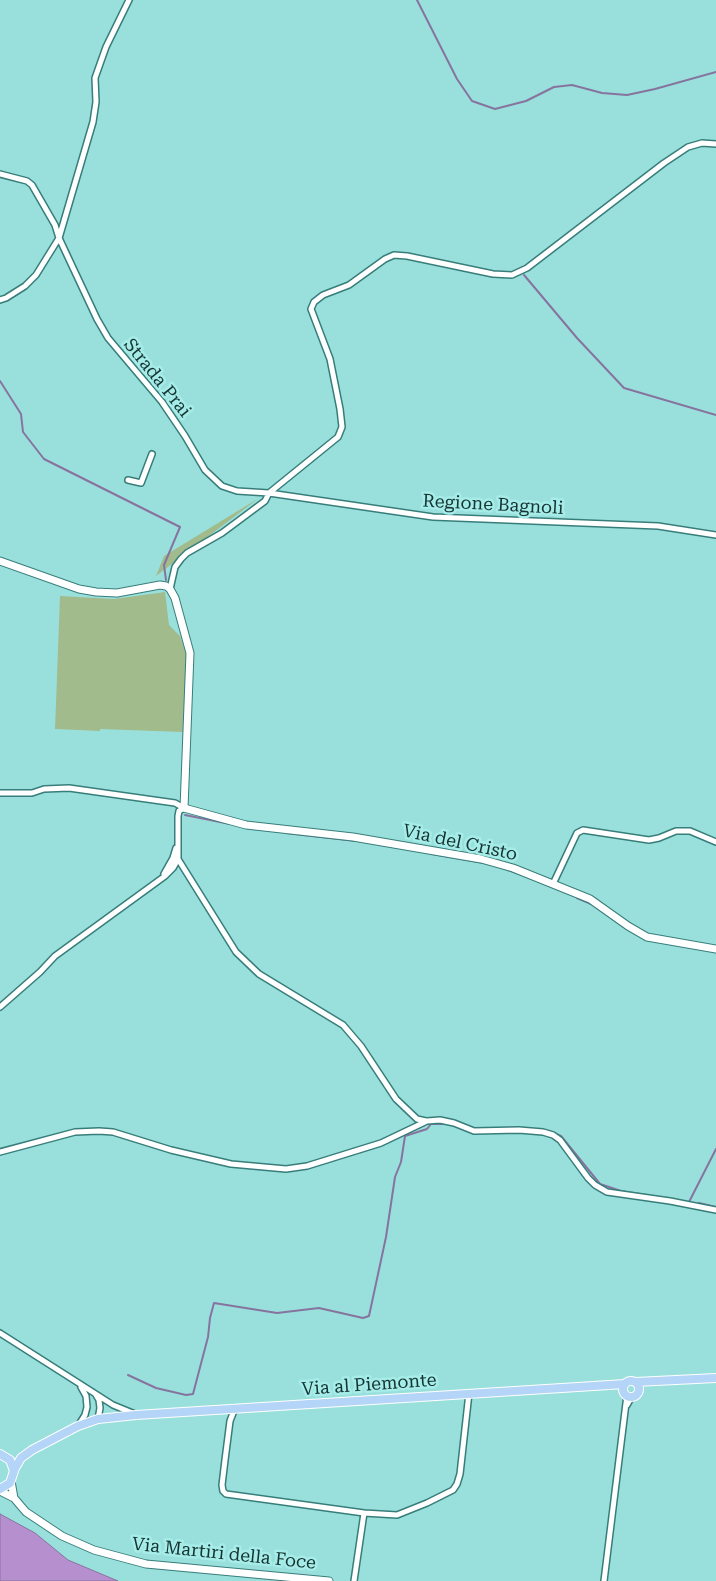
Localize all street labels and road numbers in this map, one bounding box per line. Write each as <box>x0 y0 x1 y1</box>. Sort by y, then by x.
street label: Strada Prai <box>119 334 195 422</box>
street label: Regione Bagnoli <box>422 491 564 519</box>
street label: Via del Cristo <box>401 820 519 866</box>
street label: Via al Piemonte <box>301 1370 437 1400</box>
street label: Via Martiri della Foce <box>131 1534 317 1574</box>

